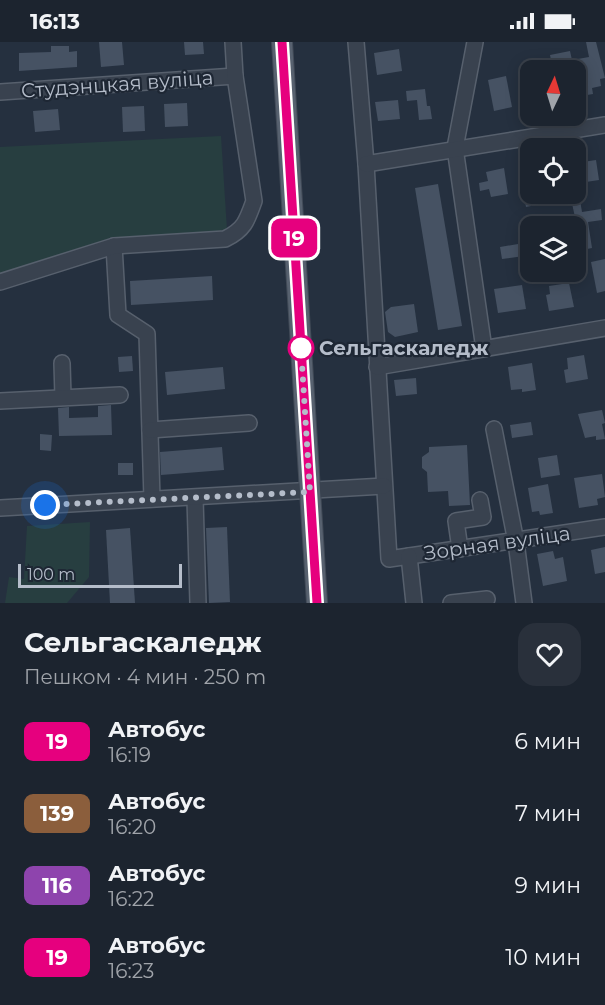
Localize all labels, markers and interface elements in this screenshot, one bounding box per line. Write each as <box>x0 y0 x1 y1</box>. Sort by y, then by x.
text: 16:13 <box>30 8 80 35</box>
north arrow <box>520 60 586 126</box>
map controls <box>520 60 586 282</box>
street label: Студэнцкая вуліца <box>20 65 214 103</box>
button: locate <box>520 138 586 204</box>
button: layers <box>520 216 586 282</box>
line badge: 19 <box>267 218 321 258</box>
text: 19 <box>283 226 305 251</box>
marker: Сельгаскаледж <box>288 335 314 361</box>
place label: Сельгаскаледж <box>319 336 489 360</box>
your location <box>30 490 60 520</box>
street label: Зорная вуліца <box>422 521 572 565</box>
scale bar <box>18 561 182 588</box>
text: 100 m <box>27 565 75 584</box>
button: heart <box>518 623 581 686</box>
text: Сельгаскаледж <box>24 625 261 659</box>
text: Пешком · 4 мин · 250 m <box>24 665 266 689</box>
text: Автобус <box>108 716 206 743</box>
text: 6 мин <box>514 728 581 755</box>
text: 19 <box>46 729 68 754</box>
text: 16:19 <box>108 743 151 767</box>
text: Автобус <box>108 788 206 815</box>
text: 7 мин <box>515 800 581 827</box>
text: 139 <box>40 801 74 826</box>
text: 16:20 <box>108 815 156 839</box>
text: Автобус <box>108 860 206 887</box>
text: 9 мин <box>514 872 581 899</box>
text: 116 <box>42 873 72 898</box>
text: 16:22 <box>108 887 154 911</box>
text: Автобус <box>108 932 206 959</box>
text: 10 мин <box>505 944 581 971</box>
text: 19 <box>46 945 68 970</box>
text: 16:23 <box>108 959 154 983</box>

